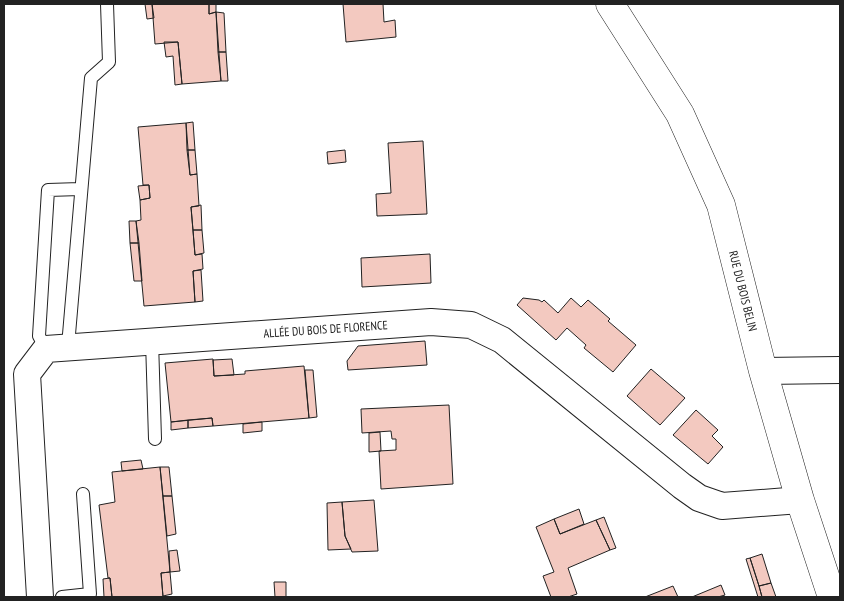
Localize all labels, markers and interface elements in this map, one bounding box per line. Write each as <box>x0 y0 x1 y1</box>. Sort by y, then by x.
street label: RUE DU BOIS BELIN <box>726 249 761 333</box>
street label: ALLÉE DU BOIS DE FLORENCE <box>263 317 388 341</box>

